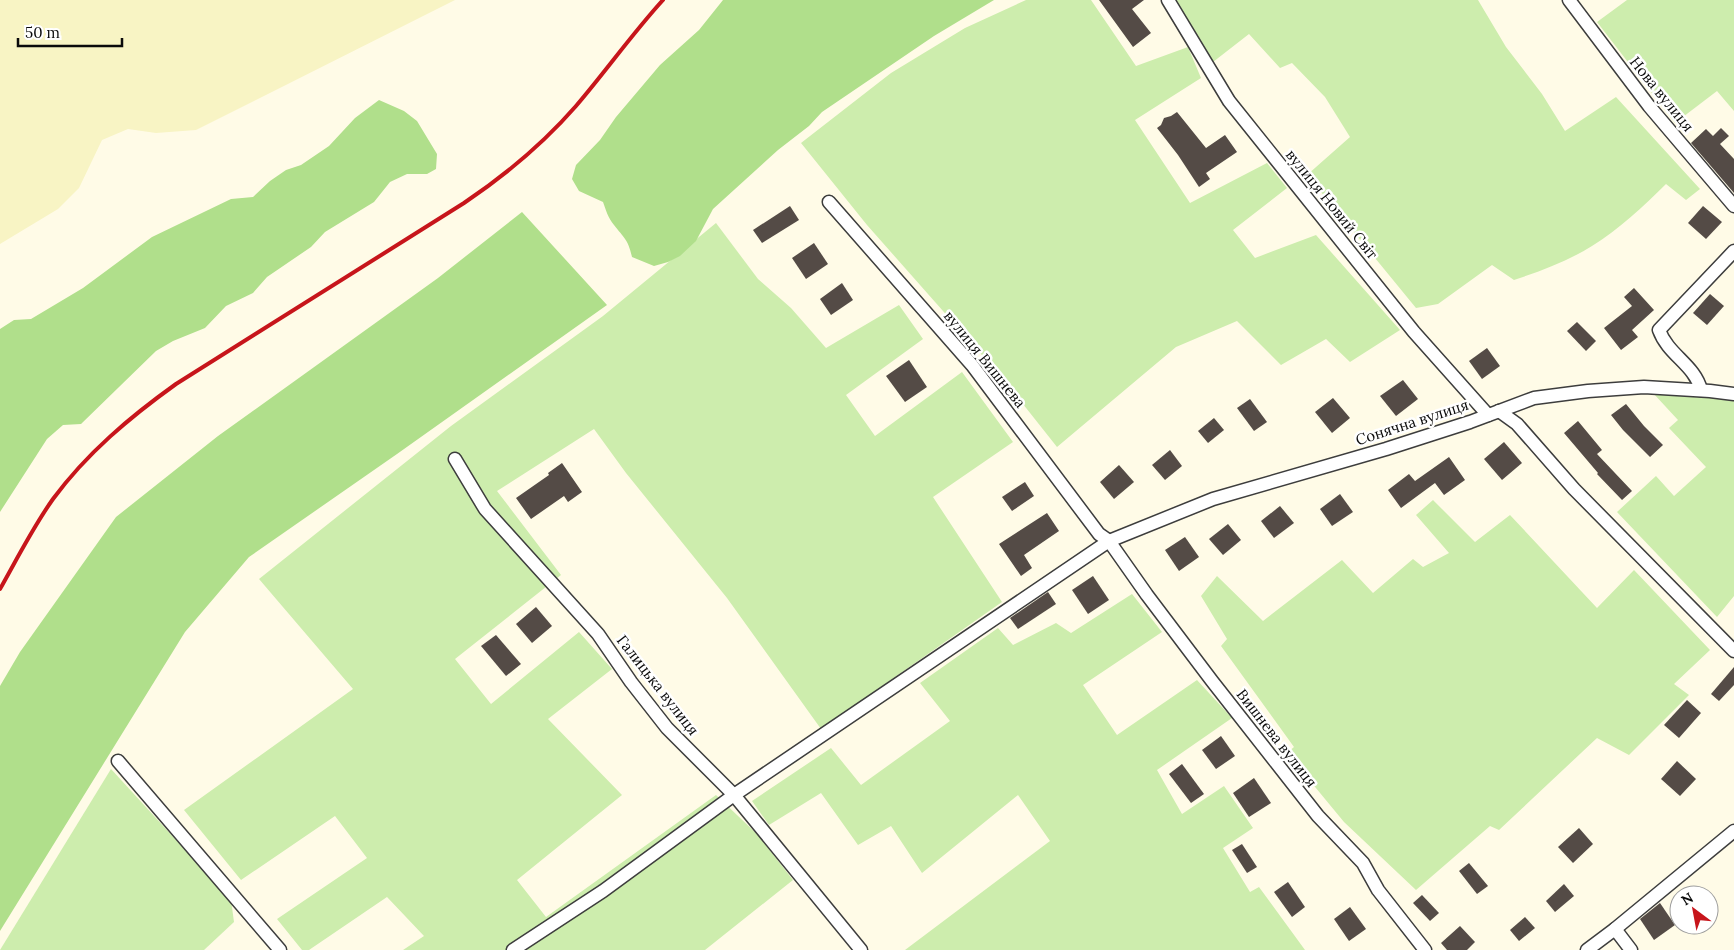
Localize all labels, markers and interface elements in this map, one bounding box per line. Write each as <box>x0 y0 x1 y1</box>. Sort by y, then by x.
scale bar <box>18 15 121 47</box>
text: 50 m <box>25 23 60 42</box>
street label: Нова вулиця <box>1626 53 1698 135</box>
street label: вулиця Новий Світ <box>1282 145 1383 263</box>
street label: вулиця Вишнева <box>940 307 1030 412</box>
street label: Сонячна вулиця <box>1353 395 1471 449</box>
street label: Галицька вулиця <box>613 631 703 739</box>
street label: Вишнева вулиця <box>1233 685 1321 791</box>
north arrow <box>1669 885 1719 935</box>
text: N <box>1678 888 1697 909</box>

